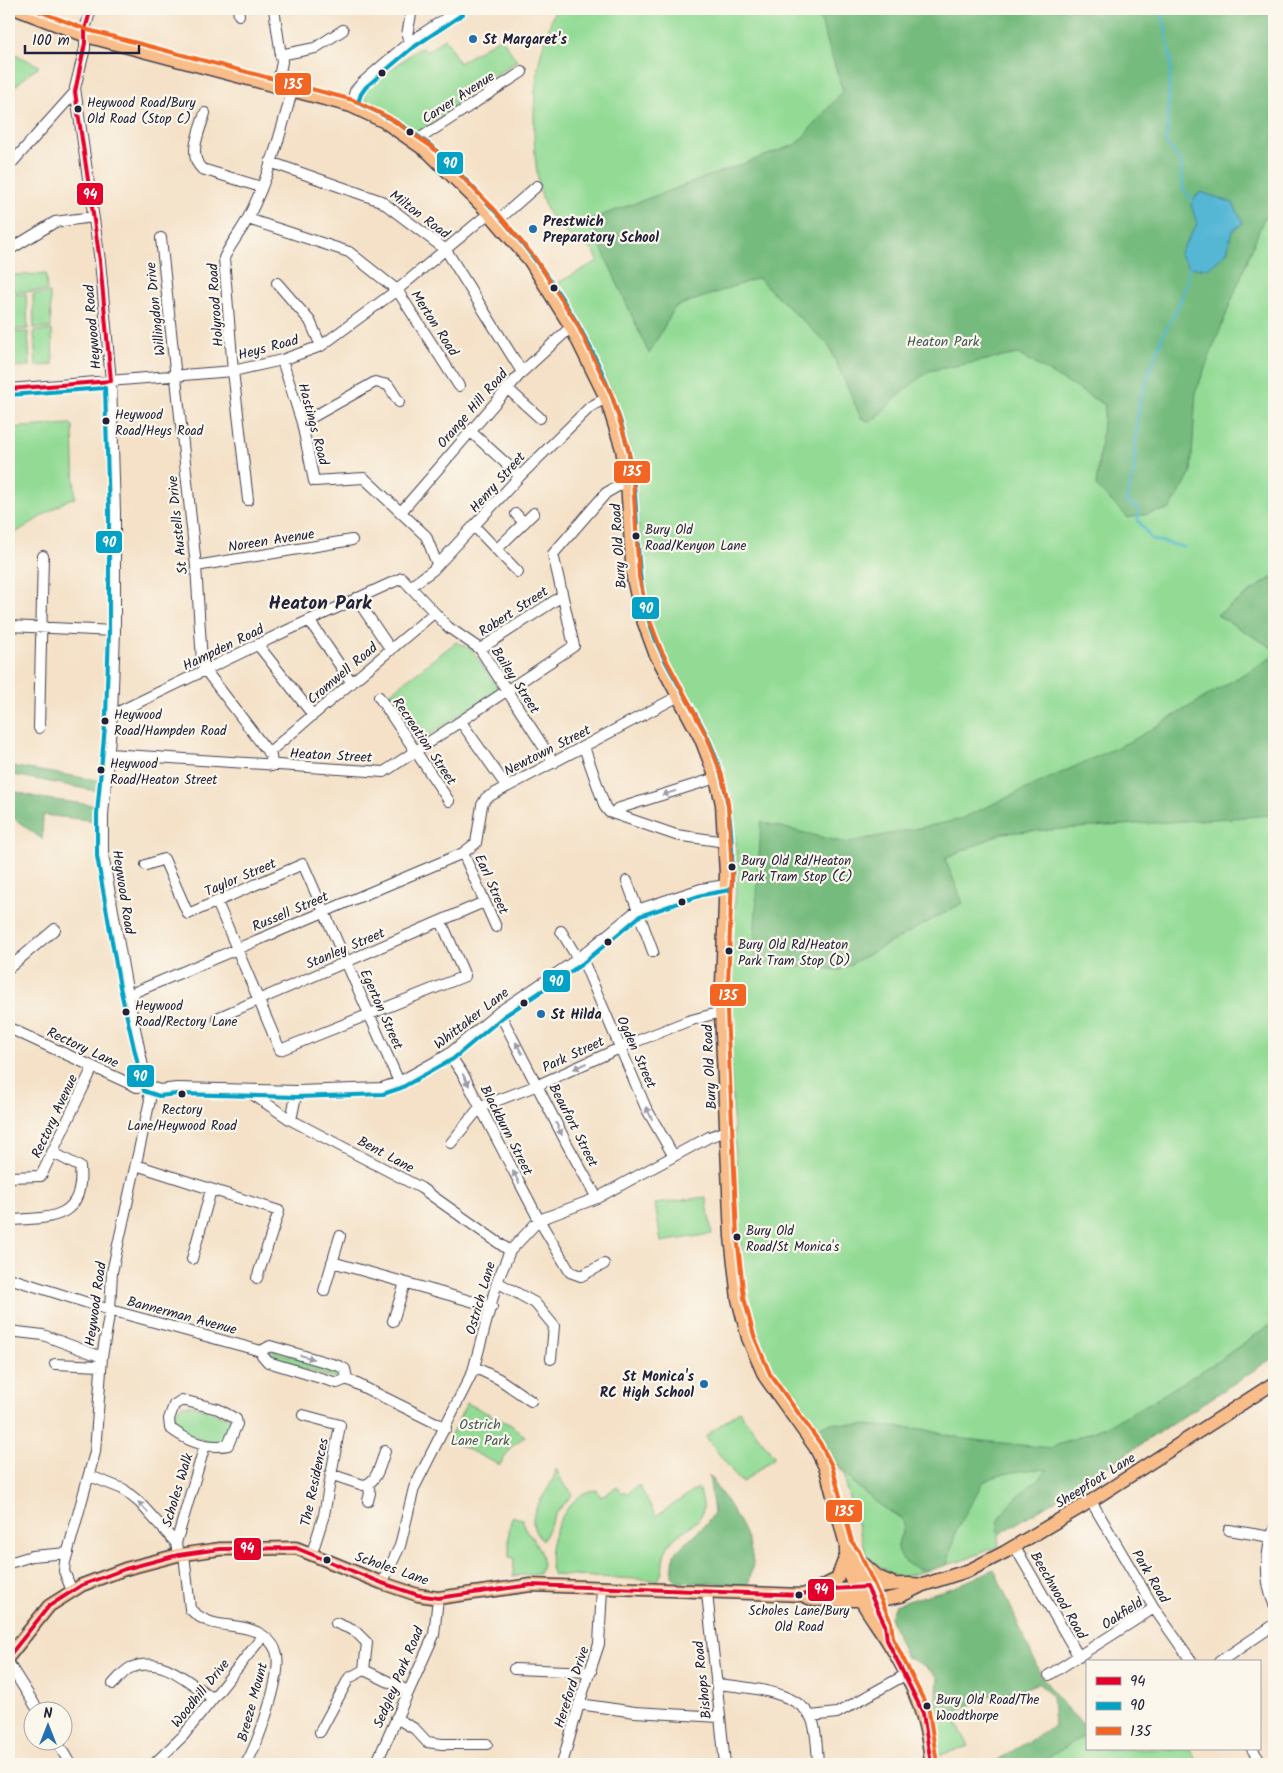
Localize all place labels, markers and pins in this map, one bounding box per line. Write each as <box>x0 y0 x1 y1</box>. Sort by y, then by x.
place label: St Margaret's <box>483 29 567 51</box>
marker: St Margaret's <box>467 33 479 45</box>
unlabelled marker <box>377 68 387 78</box>
place label: Heywood Road/Bury Old Road (Stop C) <box>87 93 196 130</box>
marker: Heywood Road/Bury Old Road (Stop C) <box>73 104 83 114</box>
unlabelled marker <box>405 127 415 137</box>
place label: Prestwich Preparatory School <box>543 211 659 249</box>
marker: Prestwich Preparatory School <box>527 223 539 235</box>
unlabelled marker <box>549 283 559 293</box>
place label: Heywood Road/Heys Road <box>115 405 204 442</box>
marker: Heywood Road/Heys Road <box>101 416 111 426</box>
place label: Bury Old Road/Kenyon Lane <box>645 520 746 557</box>
marker: Bury Old Road/Kenyon Lane <box>631 531 641 541</box>
place label: Heywood Road/Hampden Road <box>114 705 227 742</box>
marker: Heywood Road/Hampden Road <box>100 716 110 726</box>
place label: Heywood Road/Heaton Street <box>110 754 218 791</box>
marker: Heywood Road/Heaton Street <box>96 765 106 775</box>
place label: Bury Old Rd/Heaton Park Tram Stop (C) <box>741 851 853 888</box>
marker: Bury Old Rd/Heaton Park Tram Stop (C) <box>727 862 737 872</box>
unlabelled marker <box>677 897 687 907</box>
place label: Bury Old Rd/Heaton Park Tram Stop (D) <box>738 935 850 972</box>
unlabelled marker <box>603 937 613 947</box>
marker: Bury Old Rd/Heaton Park Tram Stop (D) <box>724 946 734 956</box>
place label: Heywood Road/Rectory Lane <box>135 996 238 1033</box>
unlabelled marker <box>519 998 529 1008</box>
place label: St Hilda <box>551 1004 602 1026</box>
marker: Heywood Road/Rectory Lane <box>121 1007 131 1017</box>
marker: St Hilda <box>535 1008 547 1020</box>
marker: Rectory Lane/Heywood Road <box>177 1089 187 1099</box>
place label: Rectory Lane/Heywood Road <box>127 1100 237 1137</box>
place label: Bury Old Road/St Monica's <box>746 1221 840 1258</box>
marker: Bury Old Road/St Monica's <box>732 1232 742 1242</box>
place label: St Monica's RC High School <box>600 1366 694 1404</box>
marker: St Monica's RC High School <box>698 1378 710 1390</box>
unlabelled marker <box>322 1555 332 1565</box>
marker: Scholes Lane/Bury Old Road <box>794 1590 804 1600</box>
place label: Scholes Lane/Bury Old Road <box>749 1601 850 1638</box>
place label: Bury Old Road/The Woodthorpe <box>936 1690 1040 1727</box>
marker: Bury Old Road/The Woodthorpe <box>922 1701 932 1711</box>

